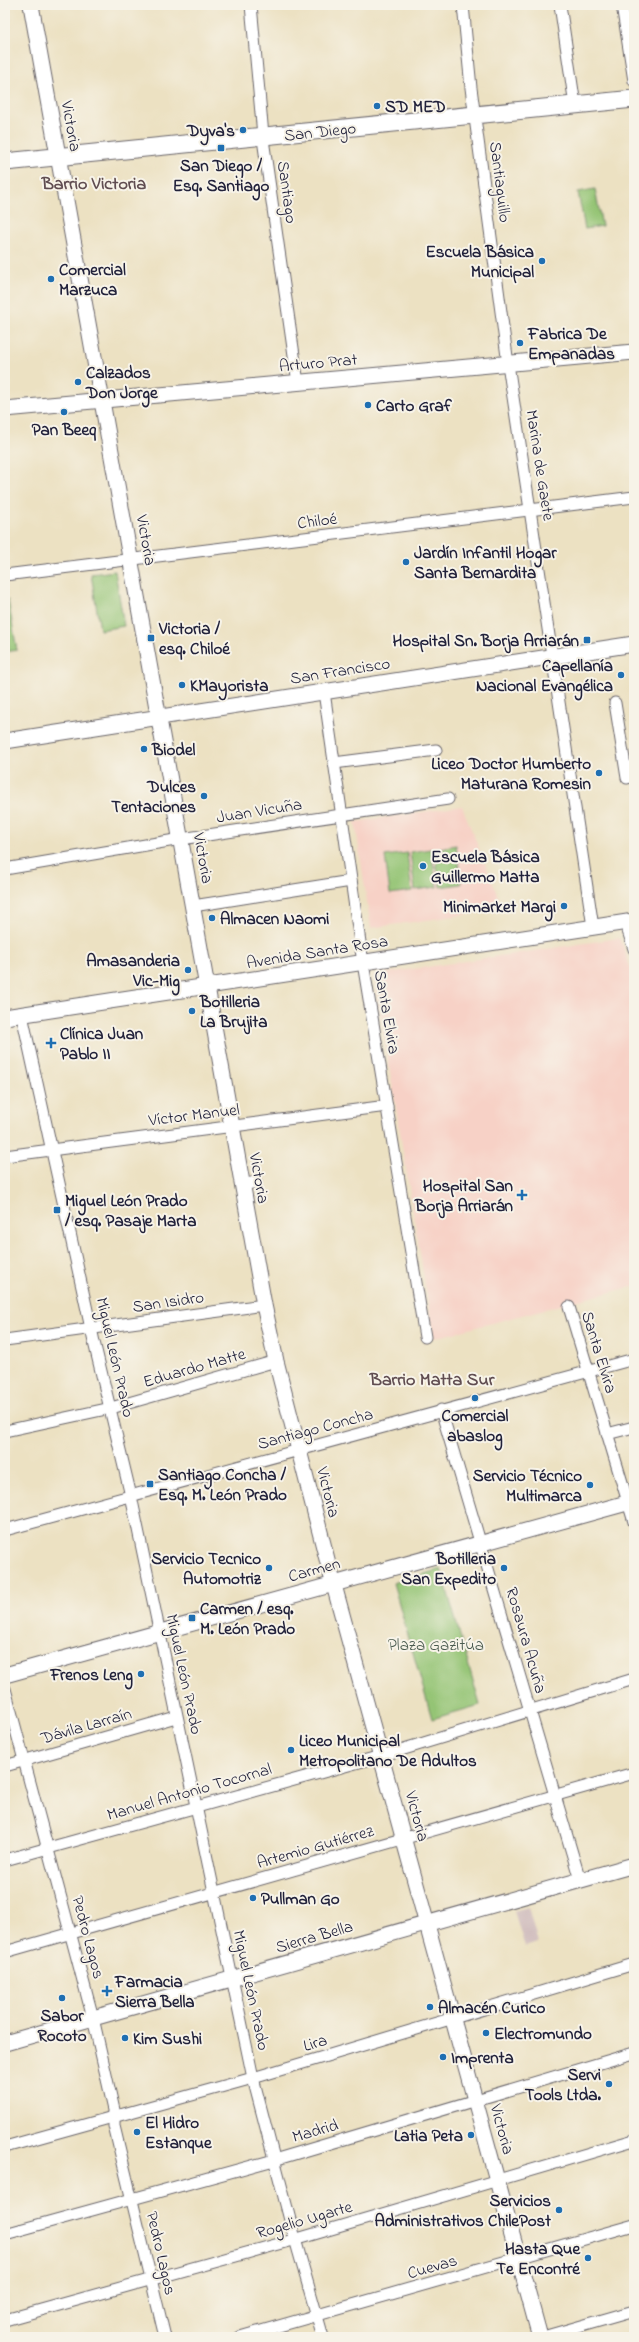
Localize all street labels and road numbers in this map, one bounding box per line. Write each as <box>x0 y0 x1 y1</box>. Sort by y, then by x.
street label: Victoria <box>54 98 87 154</box>
street label: San Diego <box>283 116 358 151</box>
street label: Santiaguillo <box>480 140 517 224</box>
street label: Santiago <box>268 159 303 226</box>
street label: Arturo Prat <box>278 348 359 379</box>
street label: Marina de Gaete <box>518 408 561 523</box>
street label: Chiloé <box>296 507 339 536</box>
street label: Victoria <box>129 512 162 568</box>
street label: San Francisco <box>288 651 392 692</box>
street label: Juan Vicuña <box>215 792 304 831</box>
street label: Victoria <box>186 830 219 886</box>
street label: Avenida Santa Rosa <box>245 929 390 976</box>
street label: Santa Elvira <box>367 968 406 1056</box>
street label: Víctor Manuel <box>146 1097 241 1134</box>
street label: Victoria <box>242 1150 275 1206</box>
street label: San Isidro <box>131 1285 206 1320</box>
street label: Miguel León Prado <box>87 1295 141 1420</box>
street label: Santa Elvira <box>574 1308 623 1397</box>
street label: Eduardo Matte <box>140 1342 249 1395</box>
street label: Santiago Concha <box>255 1402 376 1459</box>
street label: Victoria <box>309 1463 346 1520</box>
street label: Carmen <box>286 1552 343 1589</box>
street label: Rosaura Acuña <box>498 1584 553 1697</box>
street label: Miguel León Prado <box>157 1612 209 1737</box>
street label: Dávila Larraín <box>37 1702 135 1752</box>
street label: Manuel Antonio Tocornal <box>104 1757 275 1828</box>
street label: Victoria <box>398 1787 435 1845</box>
street label: Artemio Gutiérrez <box>254 1819 378 1876</box>
street label: Pedro Lagos <box>63 1893 111 1982</box>
street label: Sierra Bella <box>273 1914 356 1960</box>
street label: Miguel León Prado <box>224 1928 276 2053</box>
street label: Lira <box>300 2028 330 2059</box>
street label: Victoria <box>483 2100 520 2158</box>
street label: Madrid <box>289 2113 342 2150</box>
street label: Rogelio Ugarte <box>254 2195 356 2248</box>
street label: Pedro Lagos <box>137 2209 182 2298</box>
street label: Cuevas <box>404 2248 460 2286</box>

